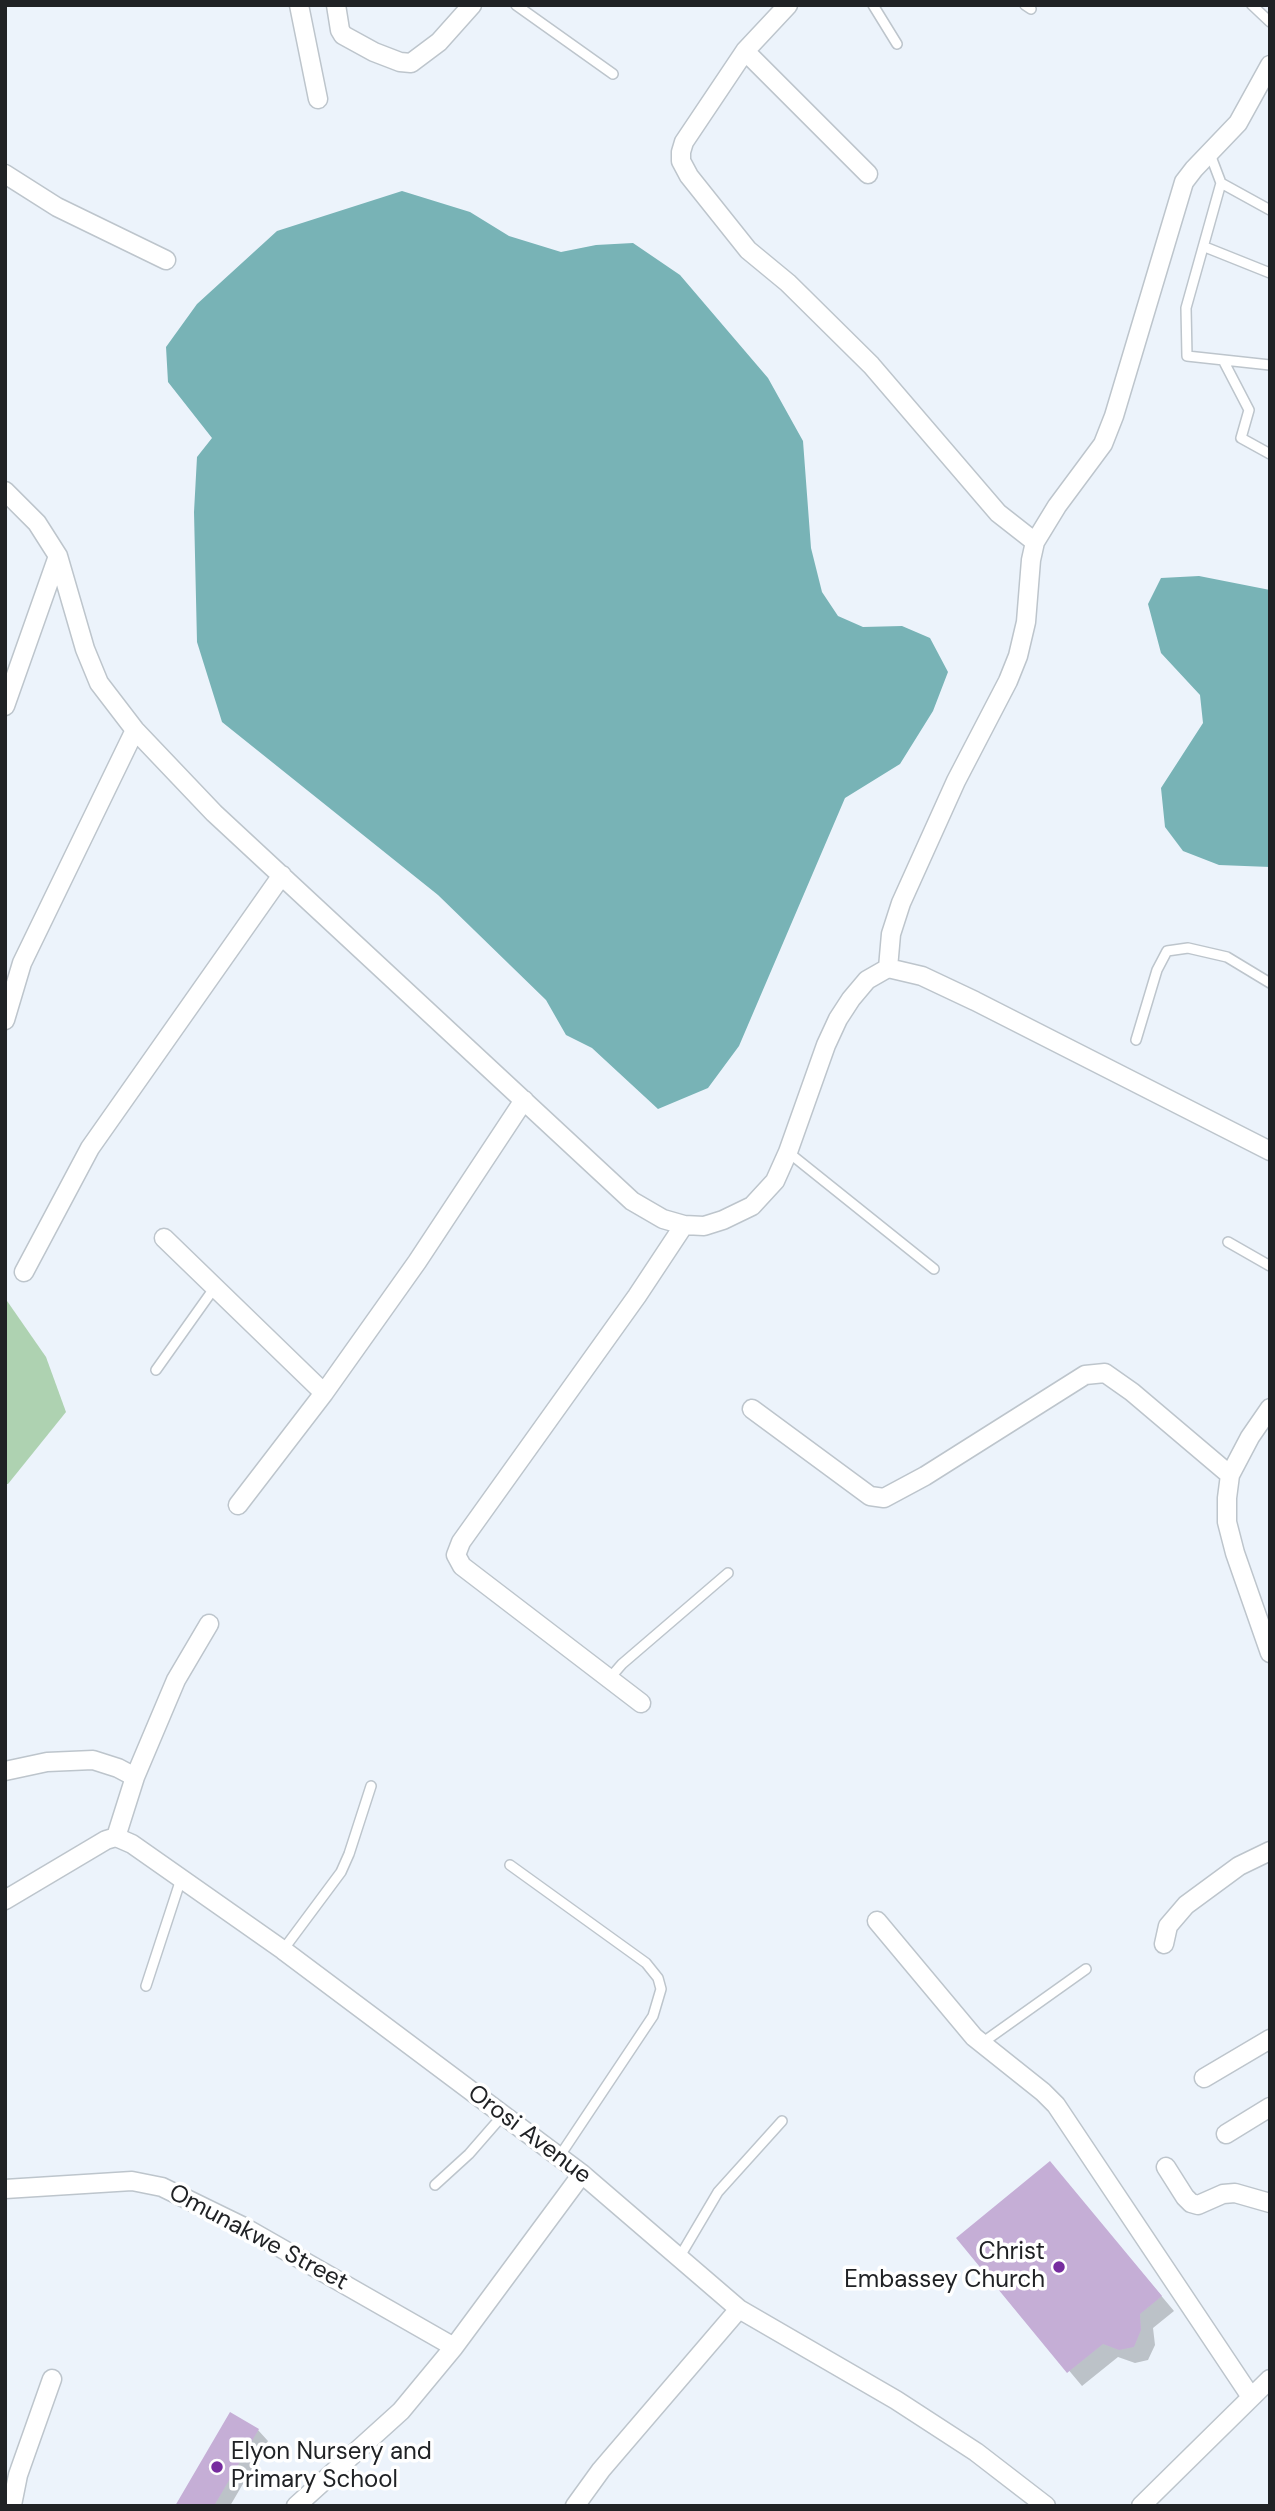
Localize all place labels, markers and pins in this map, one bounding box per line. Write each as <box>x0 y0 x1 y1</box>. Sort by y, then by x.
place label: Christ Embassey Church <box>844 2239 1045 2295</box>
marker: Christ Embassey Church <box>1051 2259 1067 2275</box>
place label: Elyon Nursery and Primary School <box>231 2439 432 2495</box>
marker: Elyon Nursery and Primary School <box>209 2459 225 2475</box>

